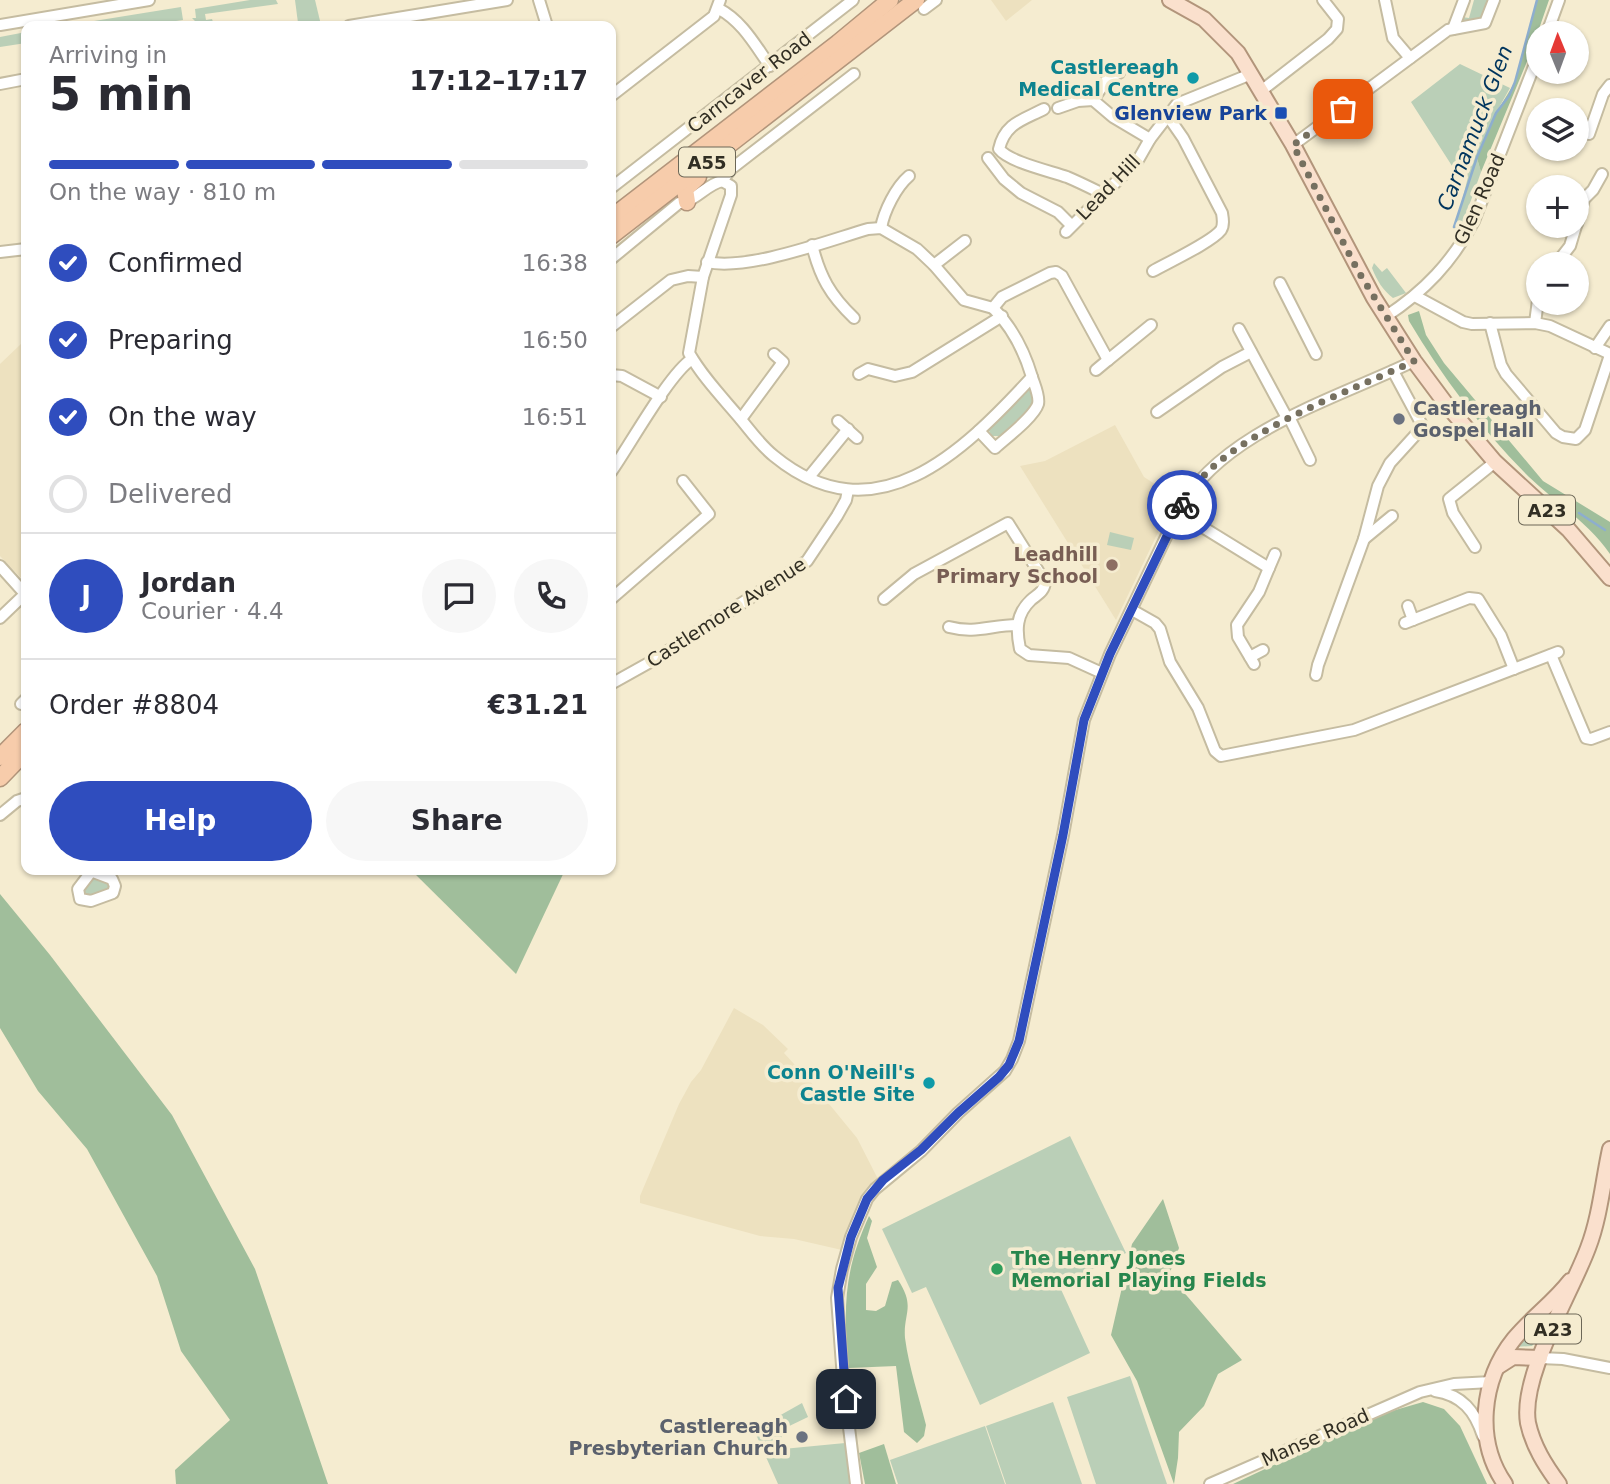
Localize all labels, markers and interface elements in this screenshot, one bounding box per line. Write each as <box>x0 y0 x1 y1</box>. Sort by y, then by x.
north arrow <box>1526 21 1589 84</box>
map controls <box>1526 21 1589 315</box>
street label: Carncaver Road <box>683 27 815 137</box>
text: Arriving in <box>49 42 167 68</box>
water label: Carnamuck Glen <box>1432 42 1518 214</box>
place label: Castlereagh Medical Centre <box>1018 56 1179 100</box>
text: 17:12–17:17 <box>409 66 588 96</box>
text: 5 min <box>49 67 193 121</box>
marker: Castlereagh Medical Centre <box>1185 70 1201 86</box>
pin <box>1313 79 1373 139</box>
icon: bag <box>1324 90 1362 128</box>
button: layers <box>1526 98 1589 161</box>
place label: Glenview Park <box>1114 102 1267 124</box>
marker: Glenview Park <box>1273 105 1289 121</box>
road number: A55 <box>679 148 735 176</box>
street label: Lead Hill <box>1072 150 1144 224</box>
street label: Glen Road <box>1449 150 1509 248</box>
button: + <box>1526 175 1589 238</box>
text: On the way · 810 m <box>49 179 276 205</box>
icon: check <box>49 244 87 282</box>
text: Confirmed <box>108 248 243 278</box>
text: 16:38 <box>522 250 588 276</box>
button: − <box>1526 252 1589 315</box>
icon: check <box>49 321 87 359</box>
text: Preparing <box>108 325 233 355</box>
text: 16:50 <box>522 327 588 353</box>
place label: Castlereagh Gospel Hall <box>1413 397 1542 441</box>
icon: check <box>49 398 87 436</box>
text: On the way <box>108 402 257 432</box>
text: 16:51 <box>522 404 588 430</box>
marker: Castlereagh Gospel Hall <box>1391 411 1407 427</box>
courier <box>1147 470 1217 540</box>
text: Delivered <box>108 479 232 509</box>
icon: bike <box>1163 486 1201 524</box>
road number: A23 <box>1519 496 1575 524</box>
place label: Leadhill Primary School <box>936 543 1098 587</box>
street label: Castlemore Avenue <box>642 552 810 672</box>
marker: Leadhill Primary School <box>1104 557 1120 573</box>
button: chat <box>422 559 496 633</box>
button: phone <box>514 559 588 633</box>
text: Jordan <box>141 568 236 598</box>
text: J <box>81 581 91 611</box>
text: Courier · 4.4 <box>141 598 284 624</box>
text: Order #8804 <box>49 690 219 720</box>
text: €31.21 <box>488 690 588 720</box>
button: Help <box>49 781 312 861</box>
button: Share <box>326 781 588 861</box>
place label: Conn O'Neill's Castle Site <box>767 1061 915 1105</box>
marker: Conn O'Neill's Castle Site <box>921 1075 937 1091</box>
place label: The Henry Jones Memorial Playing Fields <box>1011 1247 1267 1291</box>
marker: The Henry Jones Memorial Playing Fields <box>989 1261 1005 1277</box>
road number: A23 <box>1525 1314 1581 1344</box>
pin <box>816 1369 876 1429</box>
icon: home <box>827 1380 865 1418</box>
street label: Manse Road <box>1258 1403 1372 1471</box>
place label: Castlereagh Presbyterian Church <box>569 1415 788 1459</box>
marker: Castlereagh Presbyterian Church <box>794 1429 810 1445</box>

